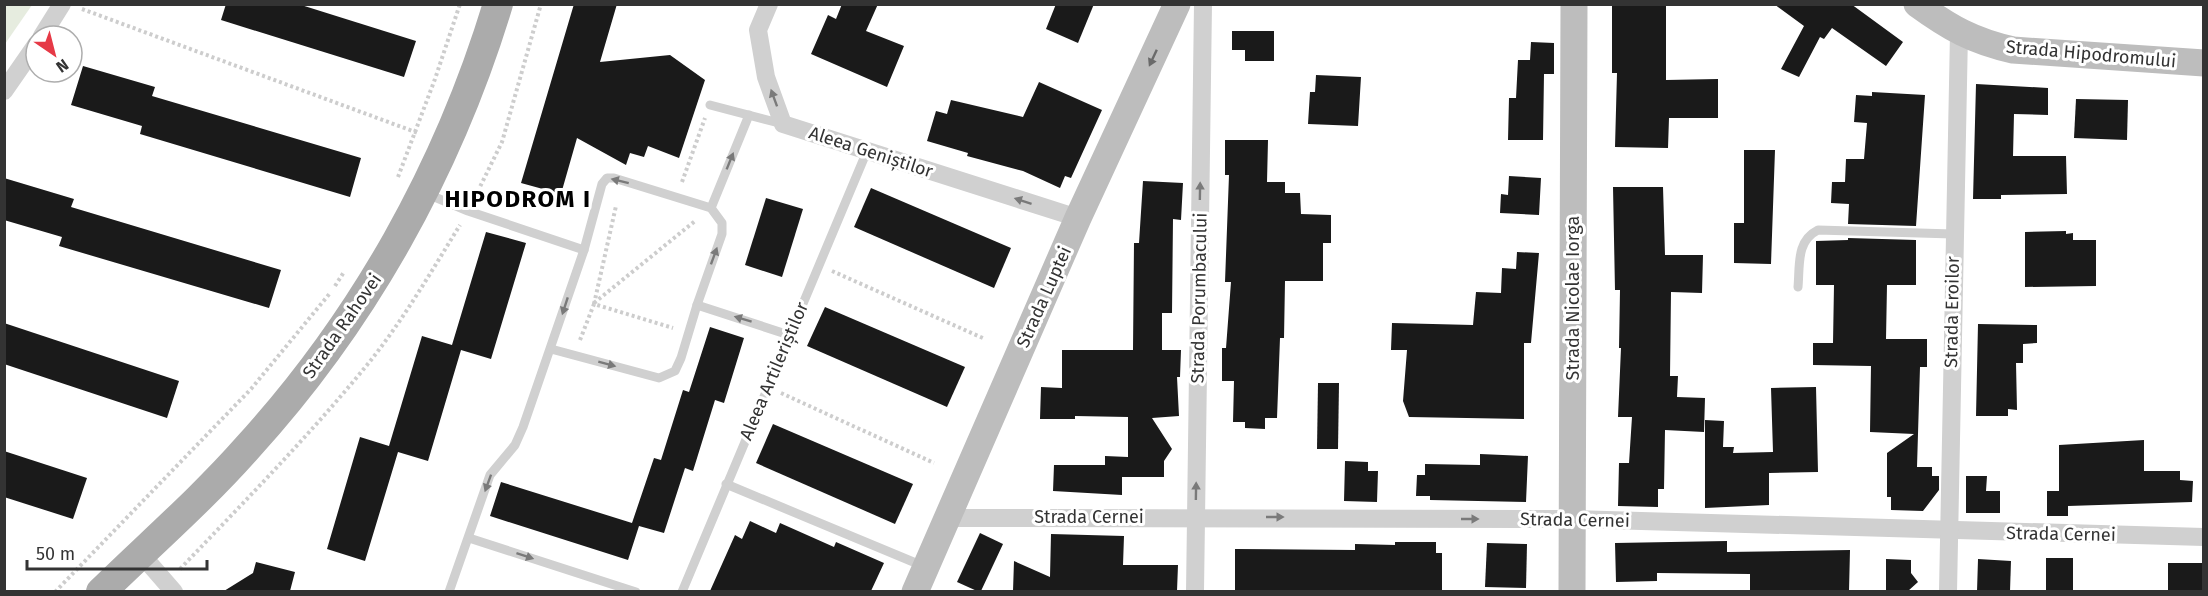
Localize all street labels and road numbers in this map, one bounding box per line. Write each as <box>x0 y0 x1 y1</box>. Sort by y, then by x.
street label: Strada Hipodromului <box>2005 36 2177 72</box>
street label: Aleea Geniștilor <box>806 122 936 183</box>
street label: Strada Porumbacului <box>1187 212 1211 384</box>
street label: Strada Nicolae Iorga <box>1562 216 1584 380</box>
street label: Strada Luptei <box>1012 243 1076 351</box>
street label: Strada Eroilor <box>1940 256 1964 368</box>
street label: Strada Rahovei <box>298 269 386 383</box>
street label: Aleea Artileriștilor <box>735 299 814 444</box>
street label: Strada Cernei <box>1034 506 1144 528</box>
street label: Strada Cernei <box>1520 508 1630 532</box>
street label: Strada Cernei <box>2006 522 2116 546</box>

